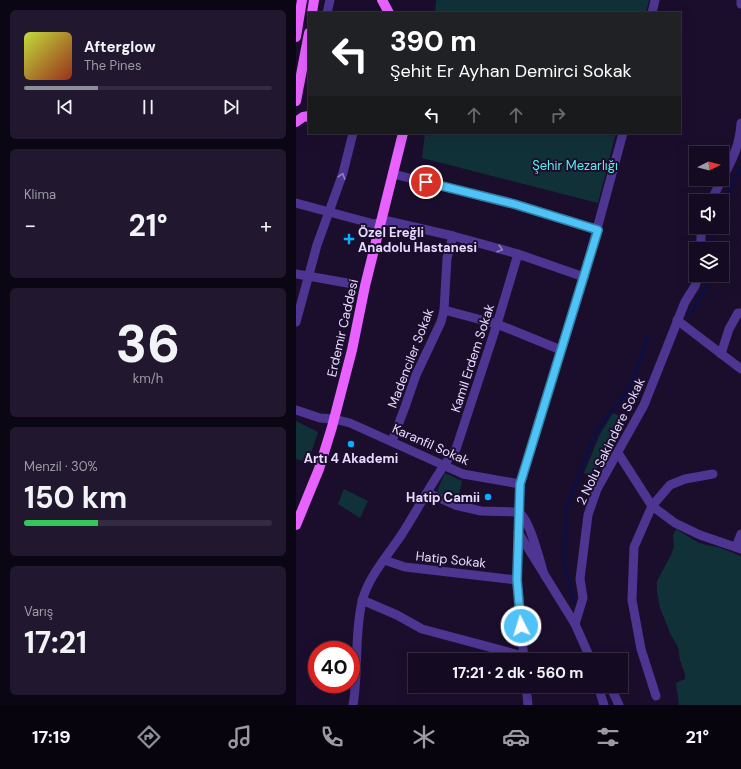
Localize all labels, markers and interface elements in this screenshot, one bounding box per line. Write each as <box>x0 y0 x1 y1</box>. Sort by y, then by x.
text: 390 m <box>390 23 477 60</box>
icon: left <box>324 28 376 80</box>
text: Afterglow <box>84 37 156 57</box>
text: The Pines <box>84 57 141 74</box>
text: Şehit Er Ayhan Demirci Sokak <box>390 59 632 83</box>
icon: previous <box>54 96 76 118</box>
icon: pause <box>137 96 159 118</box>
icon: next <box>220 96 242 118</box>
icon: left <box>421 104 443 126</box>
icon: ahead <box>463 104 485 126</box>
icon: ahead <box>505 104 527 126</box>
icon: right <box>547 104 569 126</box>
north arrow <box>689 146 729 186</box>
map controls <box>689 146 729 282</box>
park label: Şehir Mezarlığı <box>532 157 618 174</box>
pin <box>409 165 443 199</box>
icon: arrive <box>415 171 437 193</box>
one-way arrow <box>337 172 346 179</box>
text: Klima <box>24 186 56 203</box>
button: sound <box>689 194 729 234</box>
text: 21° <box>128 206 168 245</box>
text: − <box>24 211 36 240</box>
text: + <box>260 211 272 240</box>
place label: Özel Ereğli Anadolu Hastanesi <box>358 224 477 256</box>
marker: Özel Ereğli Anadolu Hastanesi <box>343 233 355 245</box>
button: layers <box>689 242 729 282</box>
one-way arrow <box>496 244 503 253</box>
street label: Erdemir Caddesi <box>323 278 362 379</box>
street label: Kamil Erdem Sokak <box>447 301 498 415</box>
street label: Madenciler Sokak <box>384 306 437 410</box>
text: 36 <box>116 310 180 378</box>
text: km/h <box>133 370 163 387</box>
street label: 2 Nolu Sakindere Sokak <box>572 375 649 508</box>
street label: Karanfil Sokak <box>390 420 472 469</box>
marker: Artı 4 Akademi <box>346 439 356 449</box>
place label: Artı 4 Akademi <box>304 450 398 467</box>
text: Menzil · 30% <box>24 458 98 475</box>
text: 150 km <box>24 478 127 517</box>
place label: Hatip Camii <box>406 489 480 506</box>
marker: Hatip Camii <box>483 492 493 502</box>
street label: Hatip Sokak <box>415 547 487 572</box>
text: Varış <box>24 603 53 620</box>
position arrow <box>500 605 542 647</box>
text: 17:21 <box>24 623 87 662</box>
speed limit sign: 40 <box>308 641 360 693</box>
text: 17:21 · 2 dk · 560 m <box>453 663 583 683</box>
icon: directions <box>135 723 163 751</box>
icon: music <box>226 723 254 751</box>
icon: phone <box>318 723 346 751</box>
icon: climate <box>410 723 438 751</box>
icon: car <box>502 723 530 751</box>
icon: filters <box>594 723 622 751</box>
text: 17:19 <box>32 725 71 749</box>
text: 21° <box>685 725 709 749</box>

